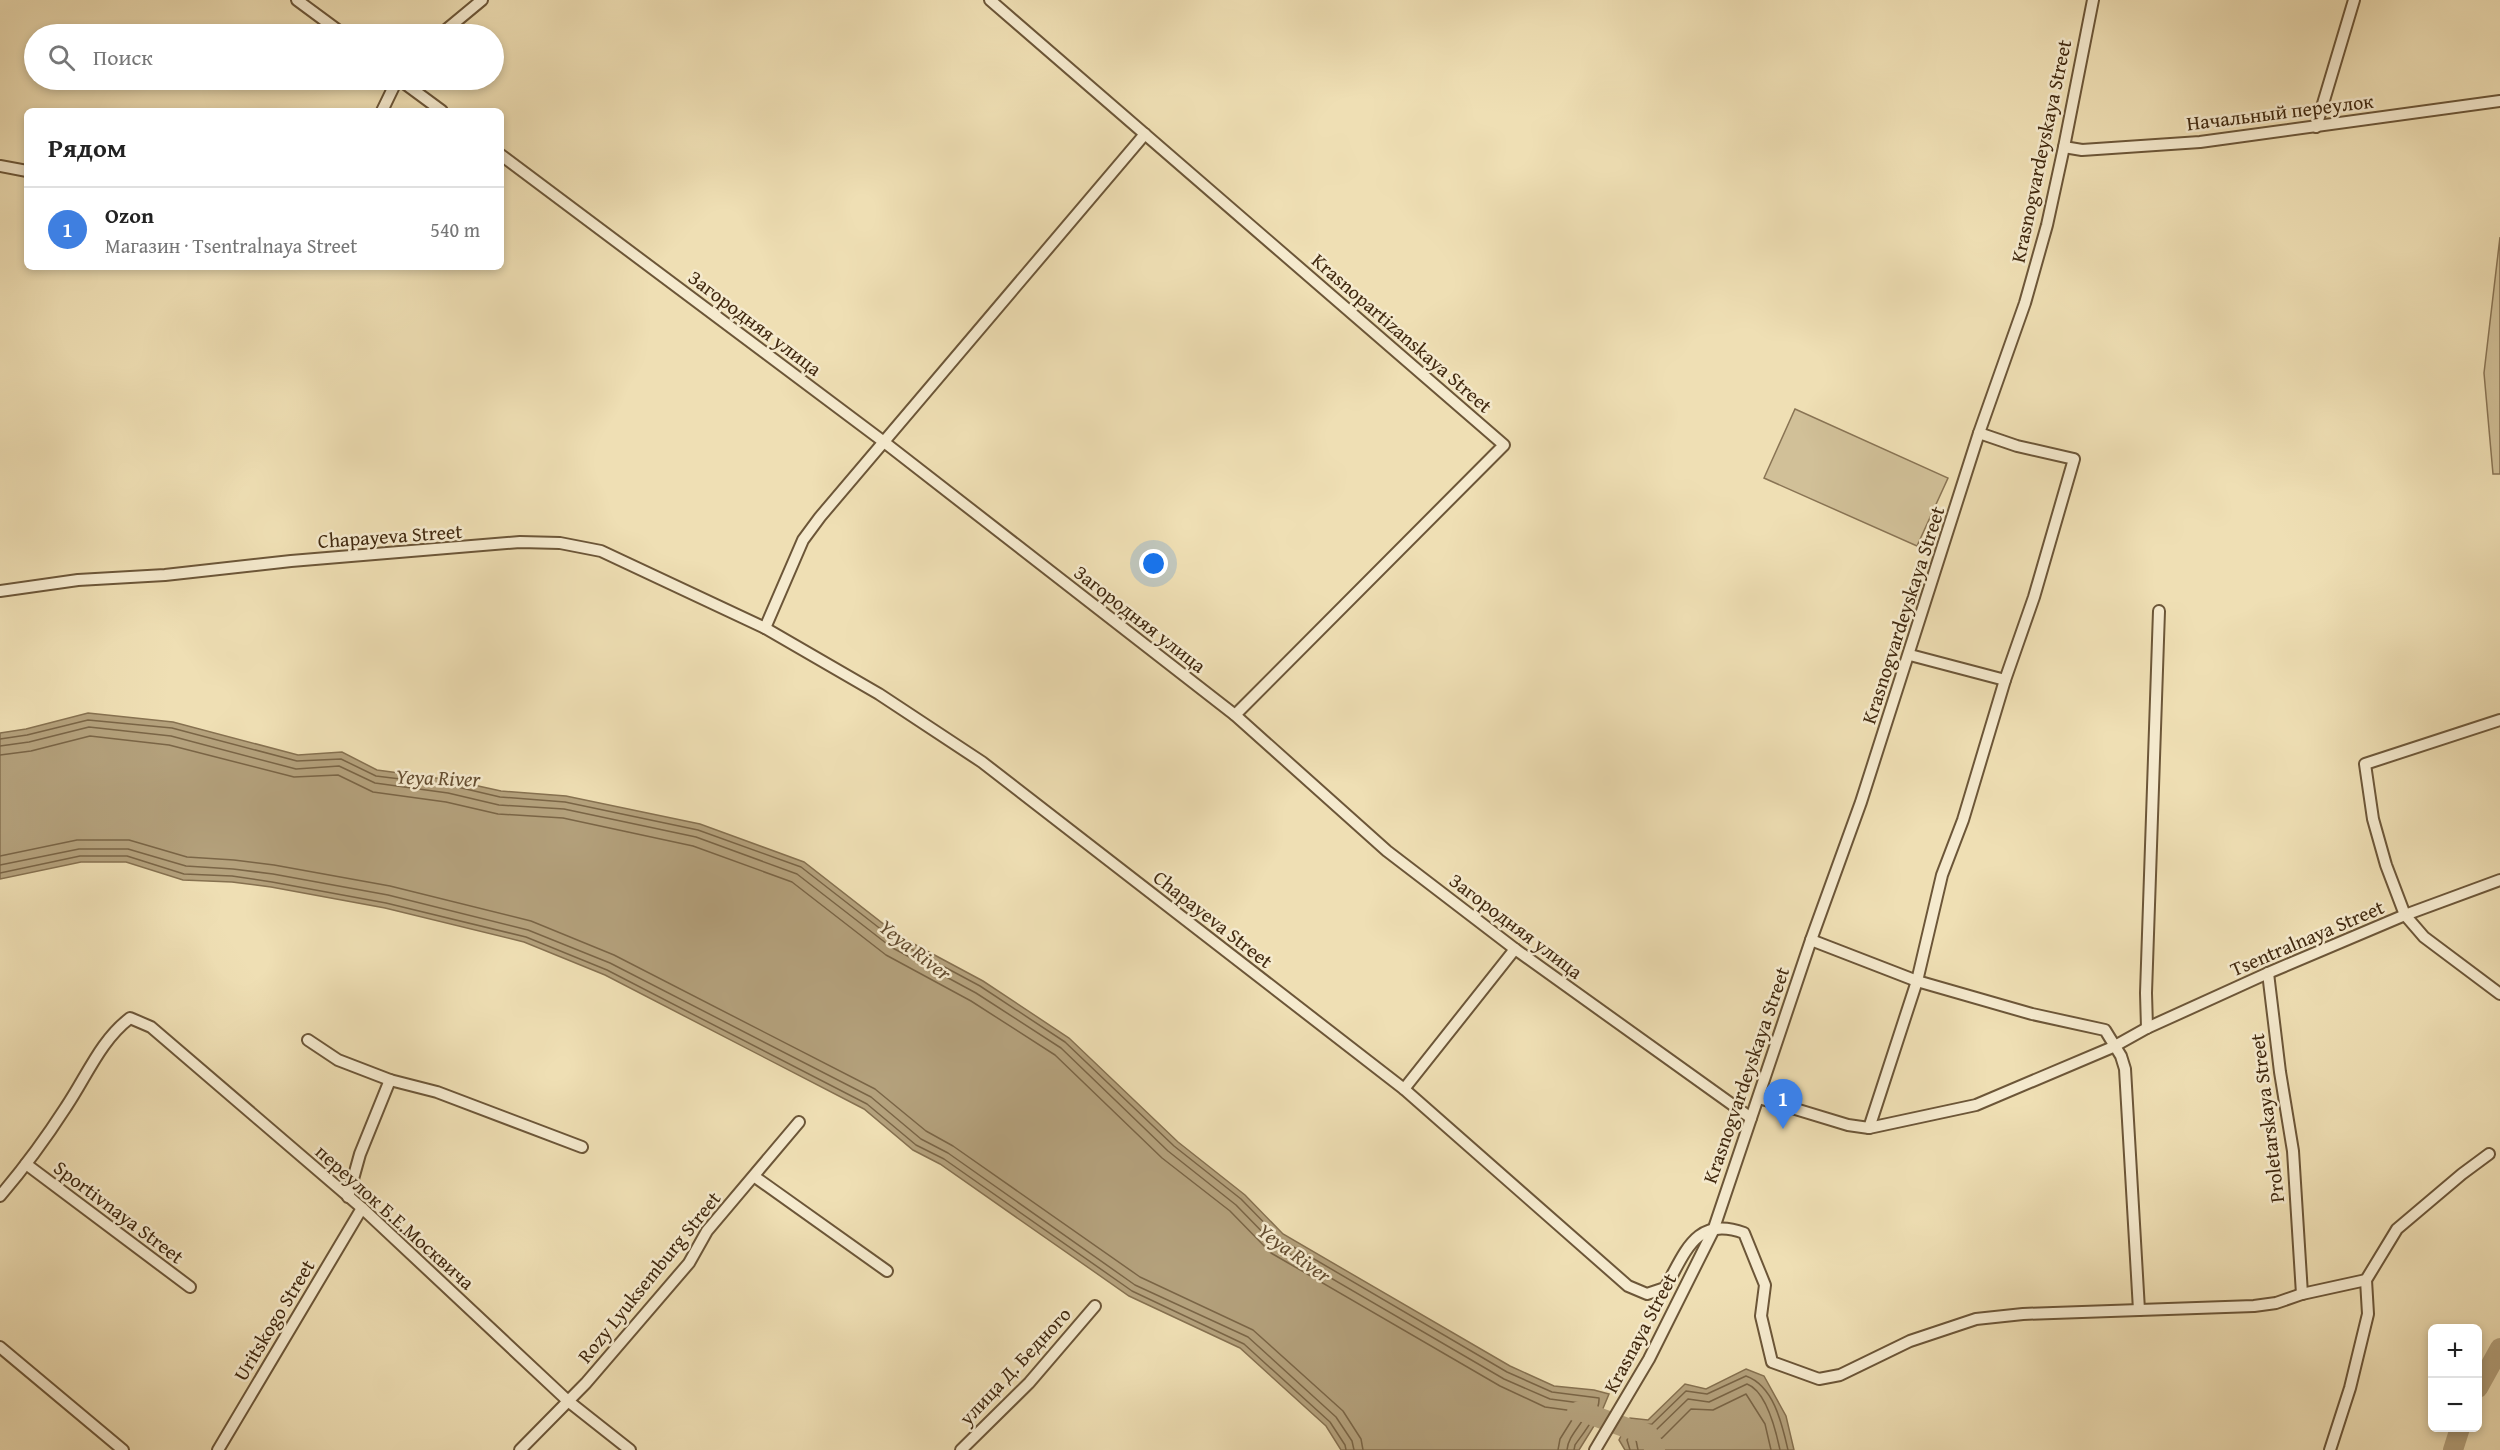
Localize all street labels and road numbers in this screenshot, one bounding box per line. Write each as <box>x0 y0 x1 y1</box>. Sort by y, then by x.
street label: Krasnogvardeyskaya Street <box>2003 37 2078 265</box>
street label: Начальный переулок <box>2185 86 2376 137</box>
street label: Krasnopartizanskaya Street <box>1306 246 1499 419</box>
street label: Загородняя улица <box>682 263 829 383</box>
street label: Krasnogvardeyskaya Street <box>1854 502 1951 727</box>
street label: Chapayeva Street <box>317 516 463 555</box>
street label: Загородняя улица <box>1068 558 1213 680</box>
street label: Chapayeva Street <box>1147 863 1279 975</box>
street label: Загородняя улица <box>1443 866 1590 986</box>
street label: Tsentralnaya Street <box>2225 892 2388 983</box>
street label: Krasnogvardeyskaya Street <box>1695 963 1796 1187</box>
street label: Proletarskaya Street <box>2242 1032 2291 1204</box>
street label: переулок Б.Е.Москвича <box>309 1137 482 1296</box>
street label: Sportivnaya Street <box>48 1153 190 1270</box>
street label: Rozy Lyuksemburg Street <box>570 1185 727 1369</box>
street label: Uritskogo Street <box>226 1253 321 1386</box>
street label: Krasnaya Street <box>1596 1268 1683 1398</box>
street label: улица Д. Бедного <box>951 1300 1077 1432</box>

